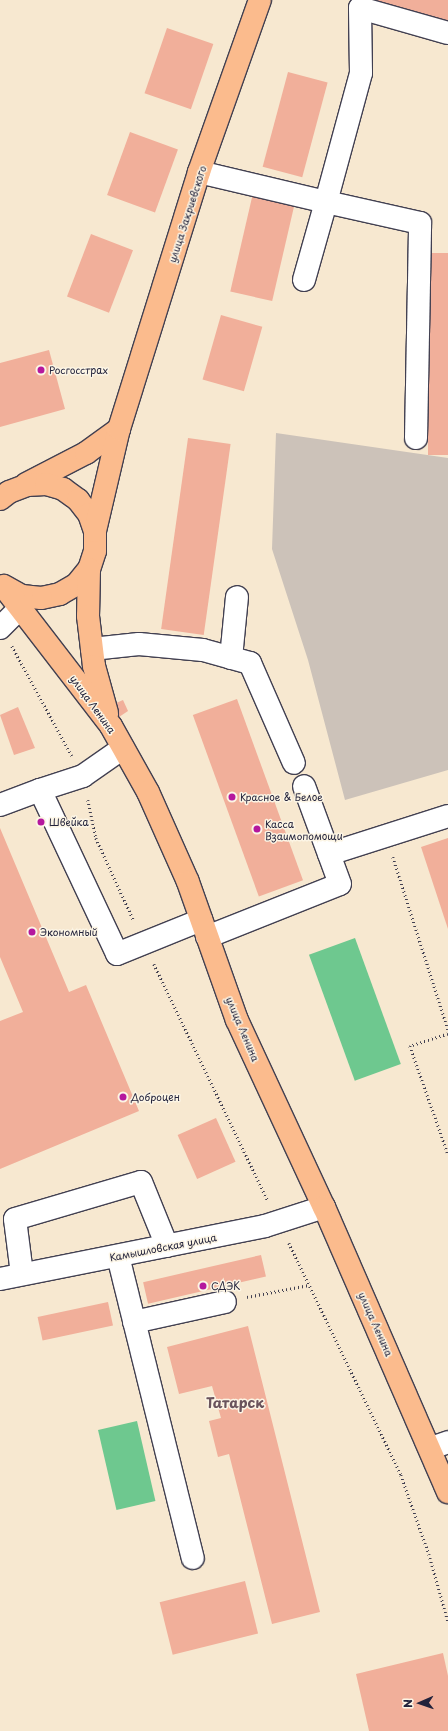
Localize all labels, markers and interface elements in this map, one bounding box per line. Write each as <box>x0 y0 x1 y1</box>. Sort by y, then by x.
street label: улица Закриевского <box>166 164 208 264</box>
place label: Росгосстрах <box>49 364 108 376</box>
marker: Росгосстрах <box>36 365 46 375</box>
street label: улица Ленина <box>68 672 118 736</box>
place label: Красное & Белое <box>240 791 323 803</box>
marker: Красное & Белое <box>227 792 237 802</box>
place label: Швейка <box>49 816 89 828</box>
marker: Швейка <box>36 817 46 827</box>
place label: Касса Взаимопомощи <box>265 817 343 840</box>
marker: Касса Взаимопомощи <box>252 824 262 834</box>
place label: Экономный <box>40 926 98 938</box>
marker: Экономный <box>27 927 37 937</box>
street label: улица Ленина <box>224 994 262 1064</box>
place label: Доброцен <box>131 1091 180 1103</box>
marker: Доброцен <box>118 1092 128 1102</box>
street label: Камышловская улица <box>108 1231 218 1263</box>
place label: СДЭК <box>211 1280 240 1292</box>
marker: СДЭК <box>198 1281 208 1291</box>
street label: улица Ленина <box>356 1290 396 1358</box>
district label: Татарск <box>206 1395 264 1411</box>
north arrow <box>400 1683 440 1723</box>
text: N <box>399 1699 416 1708</box>

